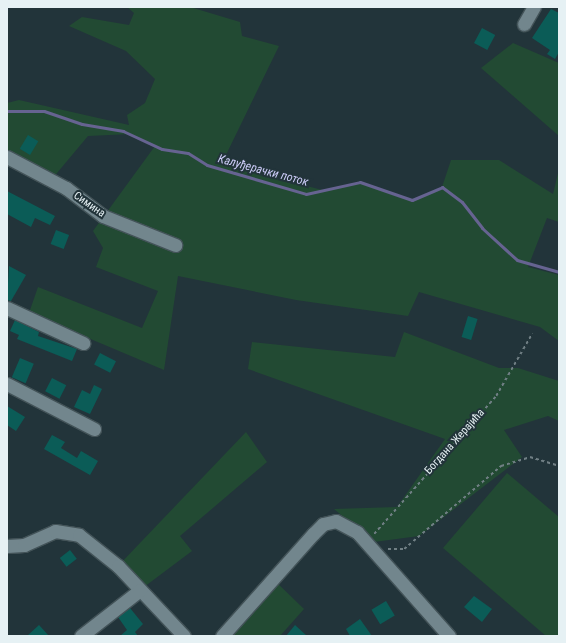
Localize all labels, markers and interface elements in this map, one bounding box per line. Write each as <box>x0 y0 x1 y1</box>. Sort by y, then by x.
water label: Калуђерачки поток <box>216 152 310 190</box>
street label: Симина <box>71 189 107 221</box>
street label: Богдана Жерајића <box>422 407 488 477</box>

